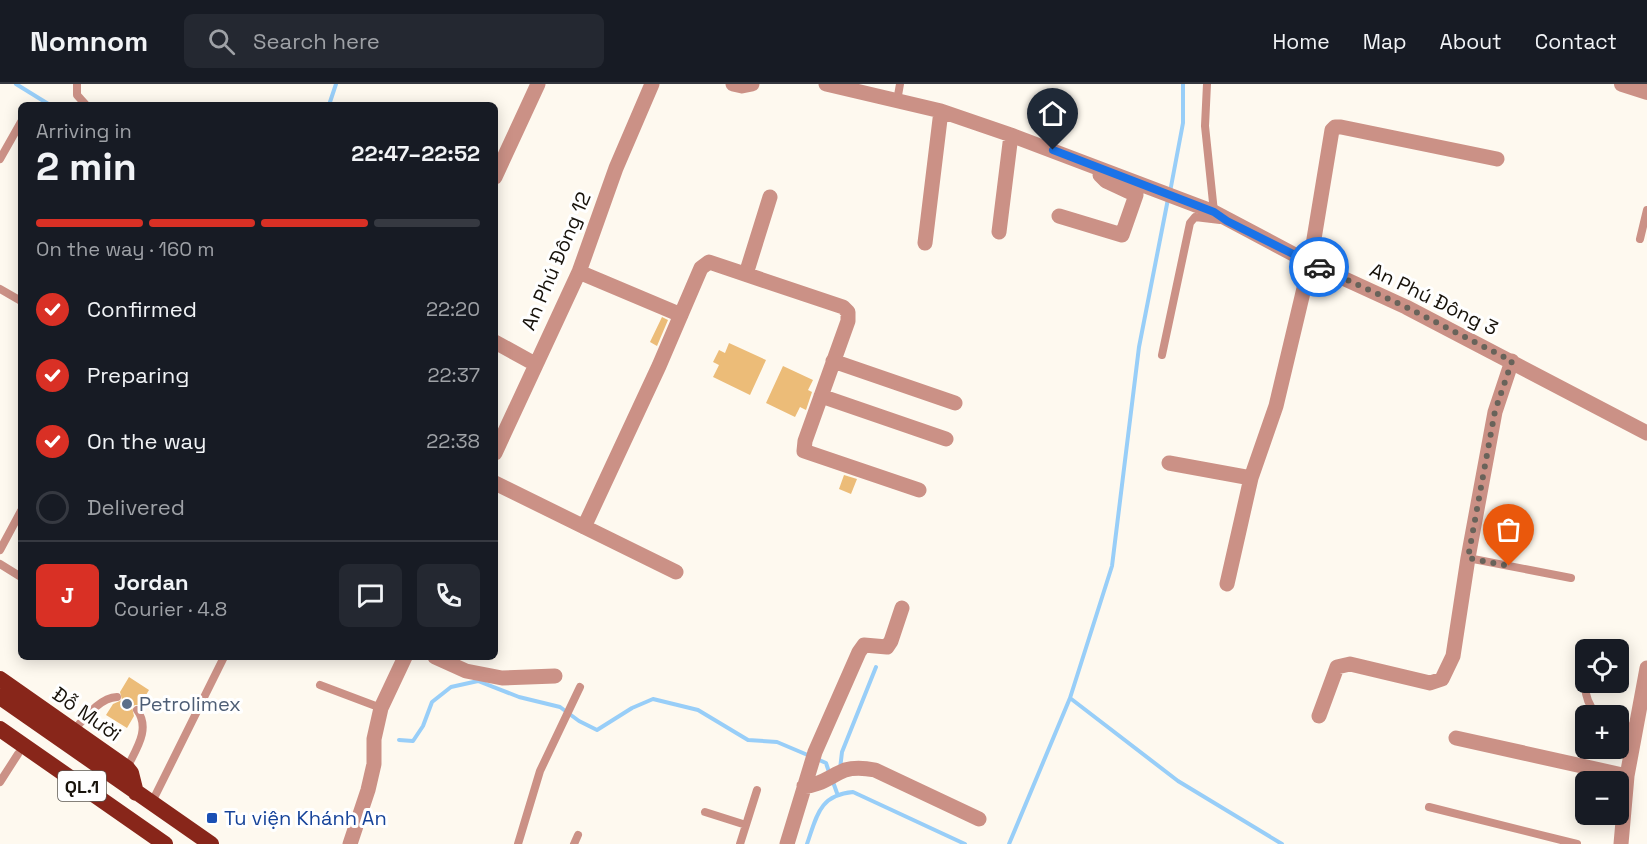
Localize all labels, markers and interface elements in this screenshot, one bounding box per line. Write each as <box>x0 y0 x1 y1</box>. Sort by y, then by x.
search box <box>184 14 604 68</box>
text: Nomnom <box>30 23 148 59</box>
icon: search <box>205 25 238 58</box>
text: Search here <box>253 27 380 55</box>
text: Home <box>1272 28 1330 55</box>
text: Map <box>1363 28 1407 55</box>
text: About <box>1440 28 1502 55</box>
text: Contact <box>1535 28 1617 55</box>
pin <box>1027 88 1078 150</box>
icon: home <box>1036 97 1069 130</box>
text: Arriving in <box>36 118 132 144</box>
text: 22:47–22:52 <box>351 139 480 167</box>
text: 2 min <box>36 142 137 191</box>
street label: An Phú Đông 12 <box>515 188 597 334</box>
text: On the way · 160 m <box>36 236 214 262</box>
courier <box>1289 237 1349 297</box>
icon: car <box>1303 251 1336 284</box>
street label: An Phú Đông 3 <box>1366 257 1502 341</box>
icon: check <box>36 293 69 326</box>
text: Confirmed <box>87 295 197 323</box>
text: 22:20 <box>426 296 480 322</box>
icon: check <box>36 359 69 392</box>
text: Preparing <box>87 361 189 389</box>
text: 22:37 <box>427 362 480 388</box>
icon: check <box>36 425 69 458</box>
text: On the way <box>87 427 206 455</box>
text: 22:38 <box>426 428 480 454</box>
text: Delivered <box>87 493 185 521</box>
pin <box>1483 504 1534 566</box>
icon: bag <box>1492 513 1525 546</box>
button: chat <box>339 564 402 627</box>
button: phone <box>417 564 480 627</box>
text: Jordan <box>114 568 189 596</box>
text: J <box>61 581 74 609</box>
text: Courier · 4.8 <box>114 596 227 622</box>
map controls <box>1575 639 1629 825</box>
button: locate <box>1575 639 1629 693</box>
street label: Đỗ Mười <box>47 681 127 747</box>
place label: Petrolimex <box>139 691 241 717</box>
marker: Petrolimex <box>120 697 134 711</box>
button: + <box>1575 705 1629 759</box>
road number: QL.1 <box>58 771 106 801</box>
button: − <box>1575 771 1629 825</box>
place label: Tu viện Khánh An <box>224 805 387 831</box>
marker: Tu viện Khánh An <box>205 811 219 825</box>

